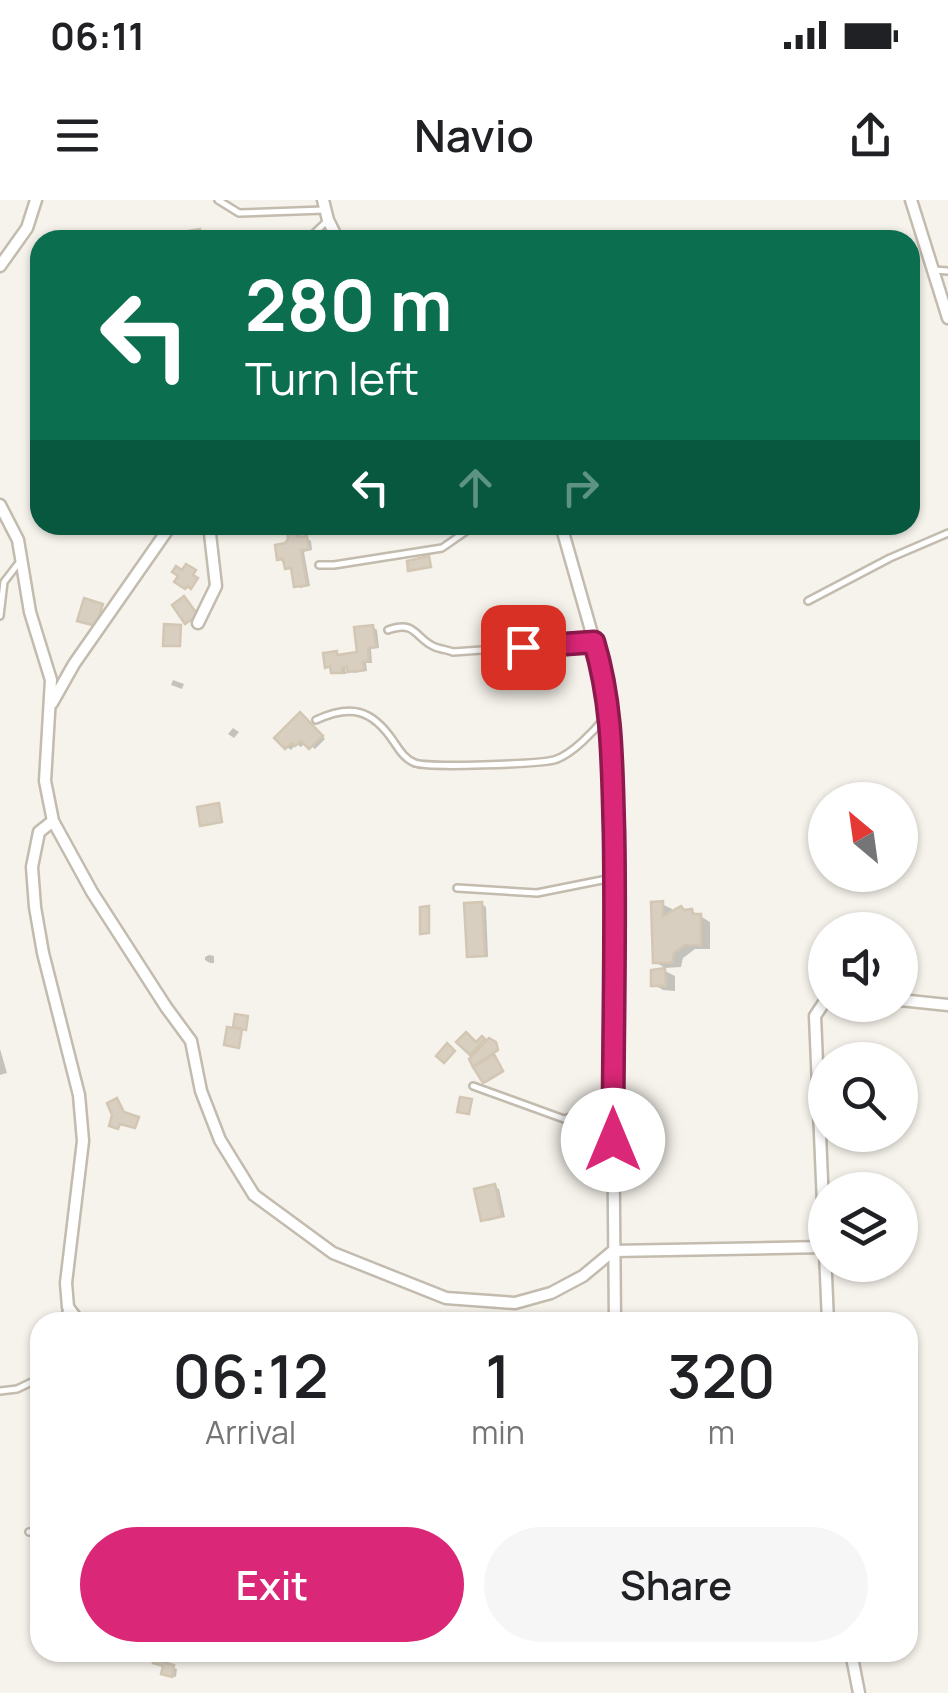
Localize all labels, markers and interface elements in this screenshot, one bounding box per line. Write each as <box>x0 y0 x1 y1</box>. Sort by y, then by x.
text: 06:11 <box>50 9 145 61</box>
text: Navio <box>414 104 534 166</box>
icon: menu <box>50 108 105 163</box>
icon: share <box>843 108 898 163</box>
text: 280 m <box>245 256 453 352</box>
icon: left <box>80 270 210 400</box>
text: Turn left <box>245 347 419 409</box>
icon: left <box>343 460 398 515</box>
icon: ahead <box>448 460 503 515</box>
icon: right <box>553 460 608 515</box>
pin <box>481 605 566 690</box>
icon: arrive <box>496 620 551 675</box>
north arrow <box>808 782 918 892</box>
map controls <box>808 782 918 1282</box>
button: sound <box>808 912 918 1022</box>
button: search <box>808 1042 918 1152</box>
position arrow <box>561 1088 665 1192</box>
button: layers <box>808 1172 918 1282</box>
text: 06:12 <box>173 1334 329 1416</box>
text: 1 <box>485 1334 511 1416</box>
text: 320 <box>667 1334 775 1416</box>
text: Arrival <box>205 1410 296 1454</box>
text: min <box>471 1410 525 1454</box>
text: m <box>708 1410 735 1454</box>
button: Exit <box>80 1527 464 1642</box>
button: Share <box>484 1527 868 1642</box>

